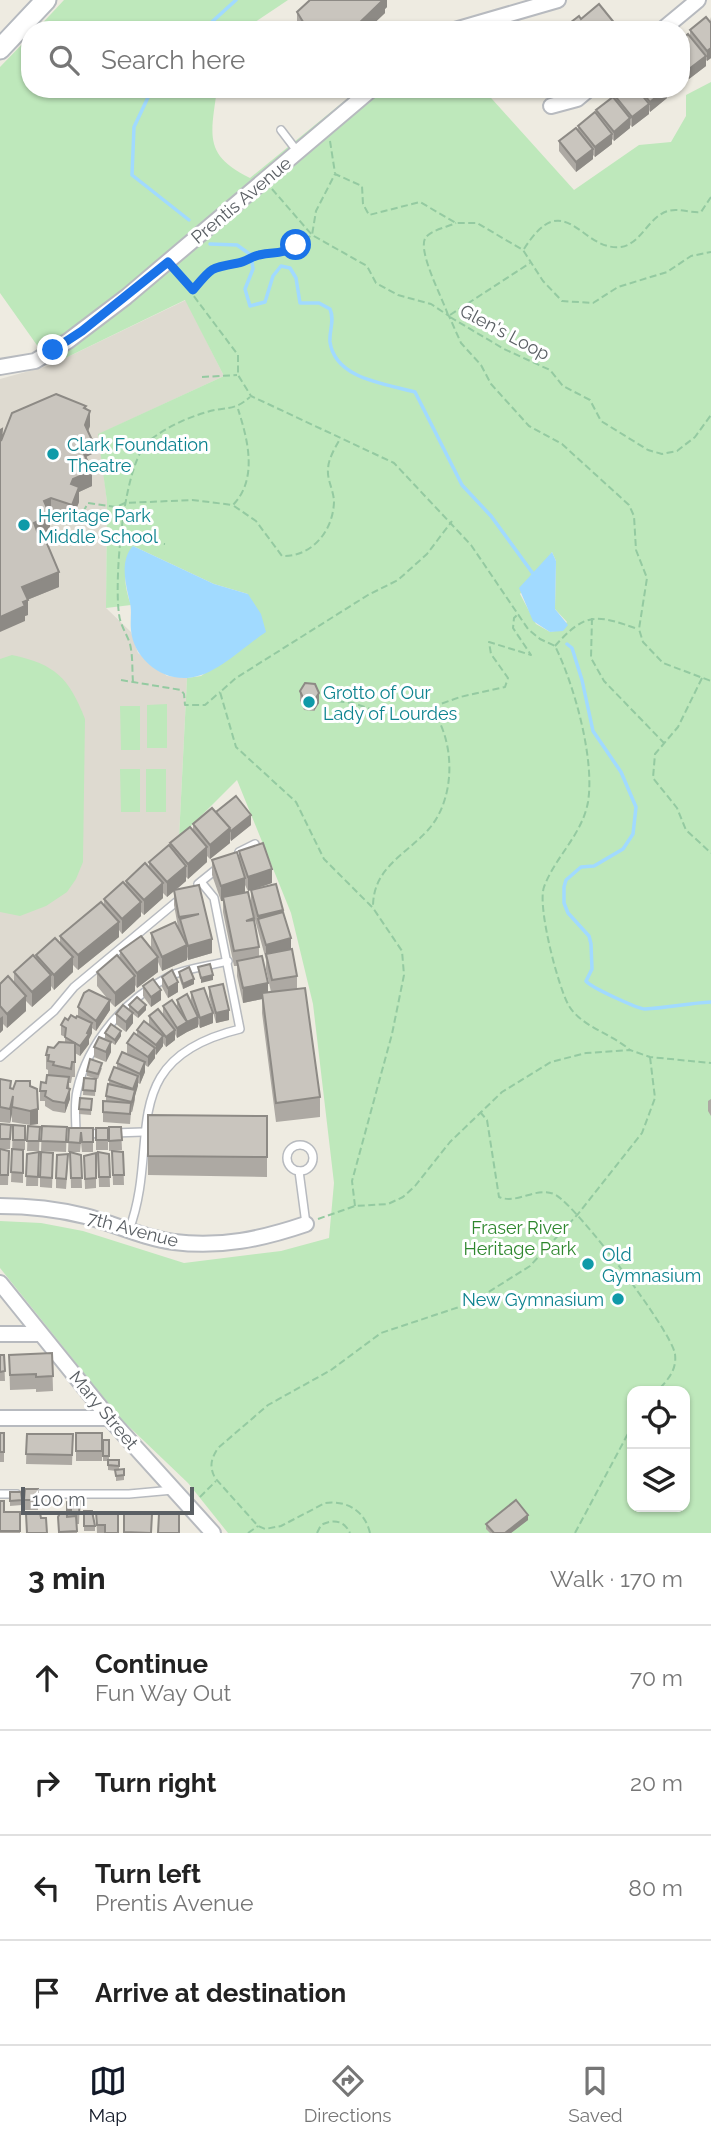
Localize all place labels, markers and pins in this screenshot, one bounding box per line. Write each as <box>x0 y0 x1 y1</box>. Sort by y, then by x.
place label: Clark Foundation Theatre <box>67 434 209 476</box>
marker: Clark Foundation Theatre <box>45 446 61 462</box>
place label: Heritage Park Middle School <box>38 505 158 547</box>
marker: Heritage Park Middle School <box>16 517 32 533</box>
place label: Grotto of Our Lady of Lourdes <box>323 682 458 724</box>
marker: Grotto of Our Lady of Lourdes <box>301 694 317 710</box>
place label: Old Gymnasium <box>602 1244 701 1286</box>
marker: Old Gymnasium <box>580 1256 596 1272</box>
place label: New Gymnasium <box>462 1289 604 1310</box>
marker: New Gymnasium <box>610 1291 626 1307</box>

